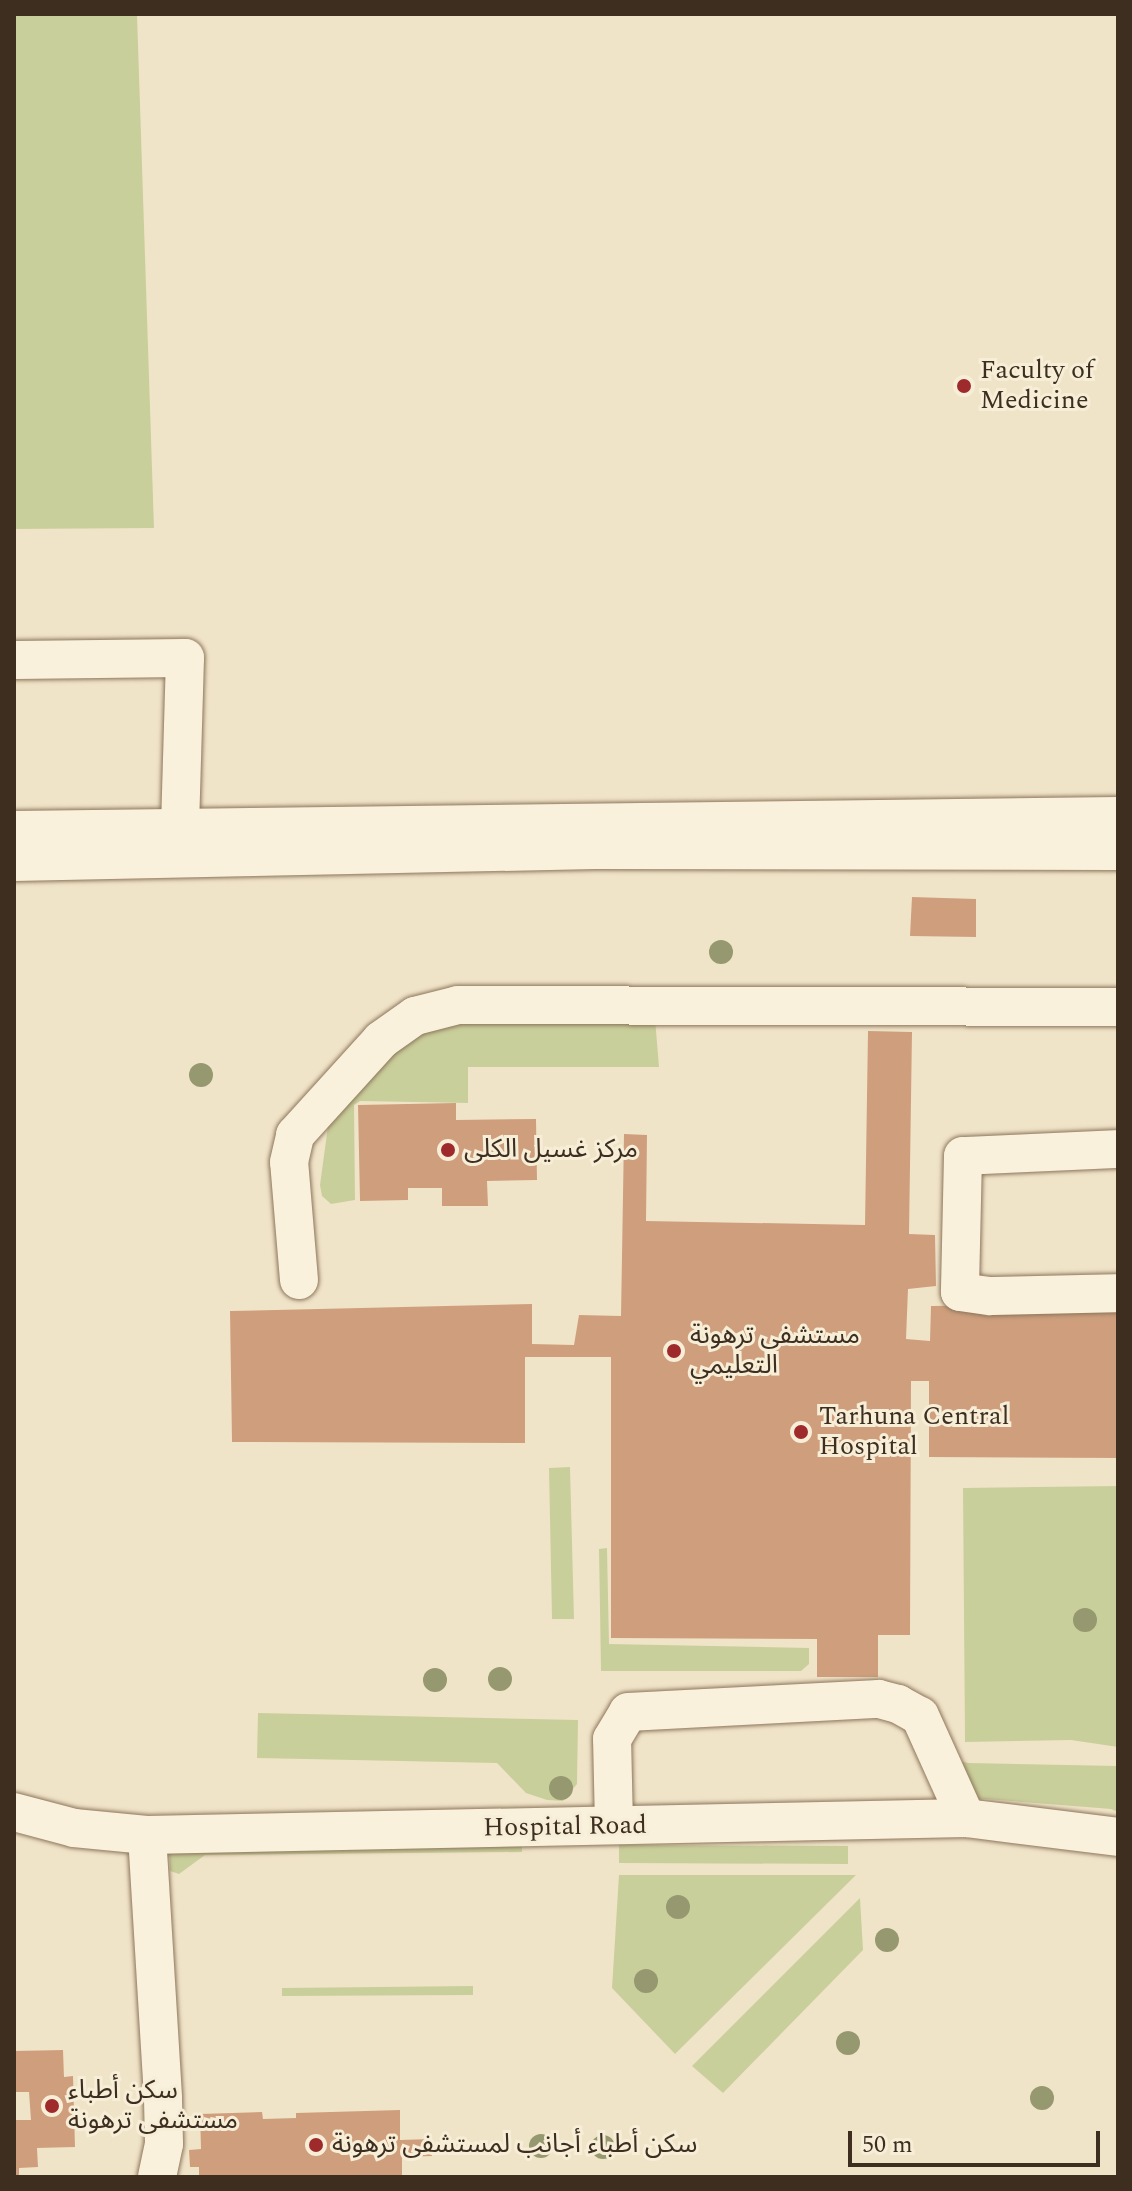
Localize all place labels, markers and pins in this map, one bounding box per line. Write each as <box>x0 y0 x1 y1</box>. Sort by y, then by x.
place label: Faculty of Medicine <box>980 355 1094 416</box>
marker: Faculty of Medicine <box>955 377 973 395</box>
place label: مركز غسيل الكلى <box>464 1134 638 1166</box>
marker: مركز غسيل الكلى <box>439 1141 457 1159</box>
place label: مستشفى ترهونة التعليمي <box>690 1320 860 1382</box>
marker: مستشفى ترهونة التعليمي <box>665 1342 683 1360</box>
place label: Tarhuna Central Hospital <box>819 1401 1009 1462</box>
marker: Tarhuna Central Hospital <box>790 1421 812 1443</box>
place label: سكن أطباء مستشفى ترهونة <box>68 2075 238 2136</box>
marker: سكن أطباء مستشفى ترهونة <box>43 2097 61 2115</box>
place label: سكن أطباء أجانب لمستشفى ترهونة <box>332 2129 697 2161</box>
marker: سكن أطباء أجانب لمستشفى ترهونة <box>307 2136 325 2154</box>

